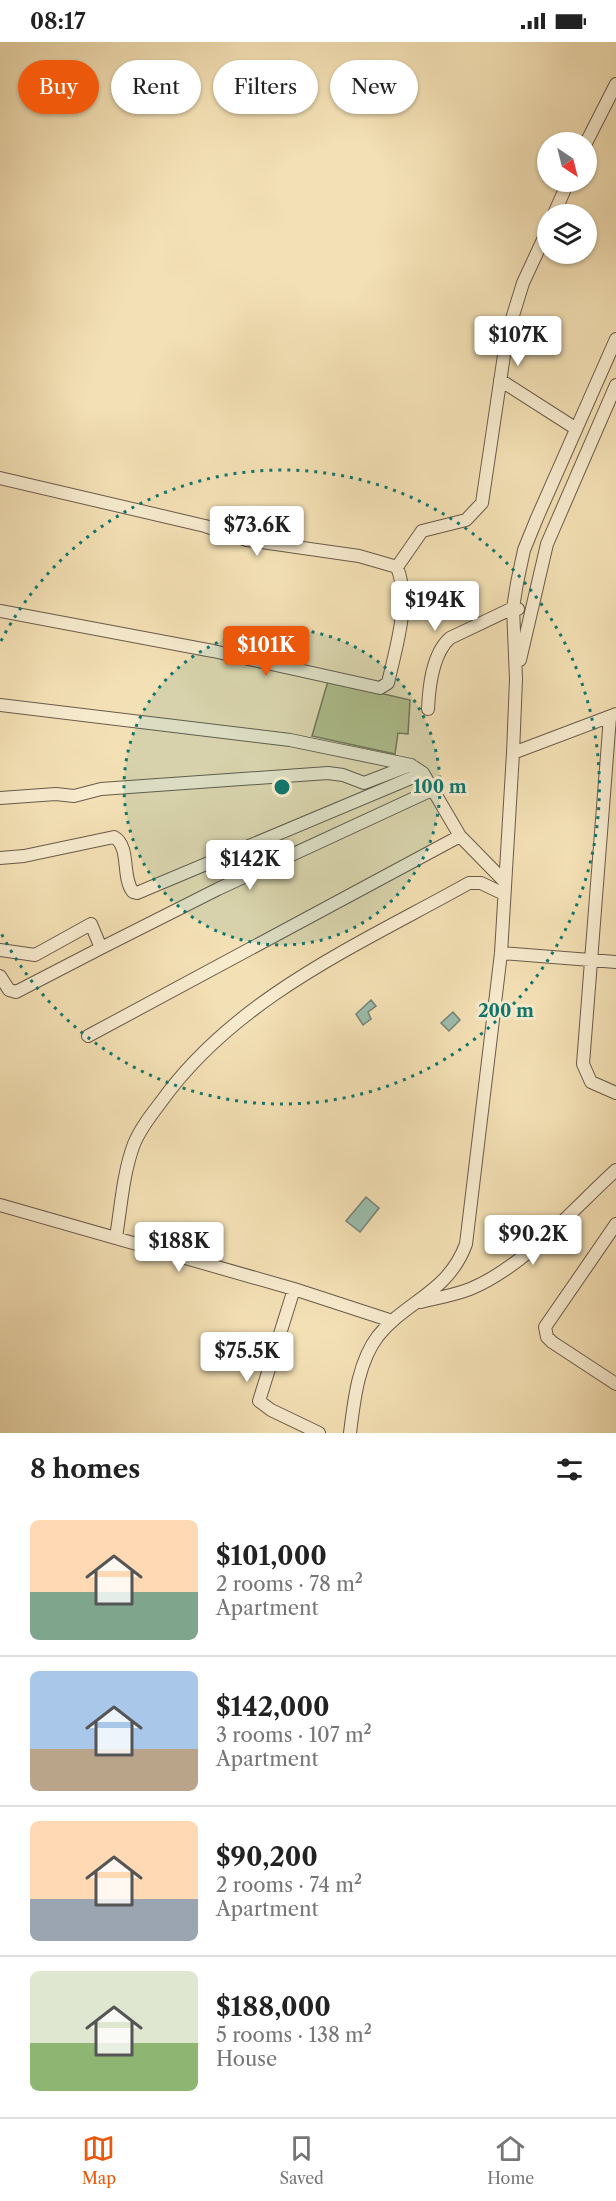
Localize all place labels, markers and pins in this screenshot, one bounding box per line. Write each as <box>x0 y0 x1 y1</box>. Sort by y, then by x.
pin: $107K <box>476 316 560 367</box>
pin: $73.6K <box>208 506 306 557</box>
pin: $194K <box>393 581 477 632</box>
pin: $101K <box>224 626 308 677</box>
centre of rings <box>272 777 292 797</box>
pin: $142K <box>208 840 292 891</box>
pin: $90.2K <box>484 1215 582 1266</box>
pin: $188K <box>137 1222 221 1273</box>
pin: $75.5K <box>198 1332 296 1383</box>

